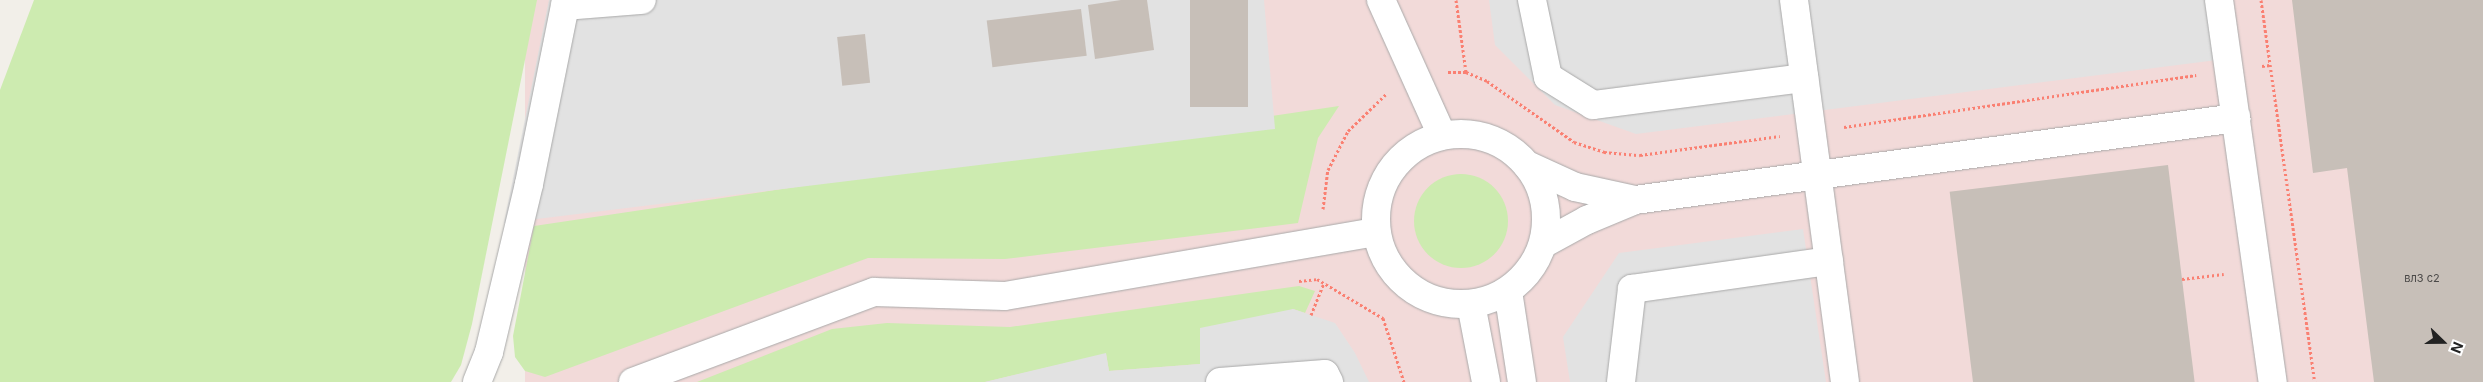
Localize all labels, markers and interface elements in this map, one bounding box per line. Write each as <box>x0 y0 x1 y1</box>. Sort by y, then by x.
house number: вл3 с2 <box>2404 271 2440 285</box>
north arrow <box>2418 317 2468 367</box>
text: N <box>2447 340 2467 356</box>

